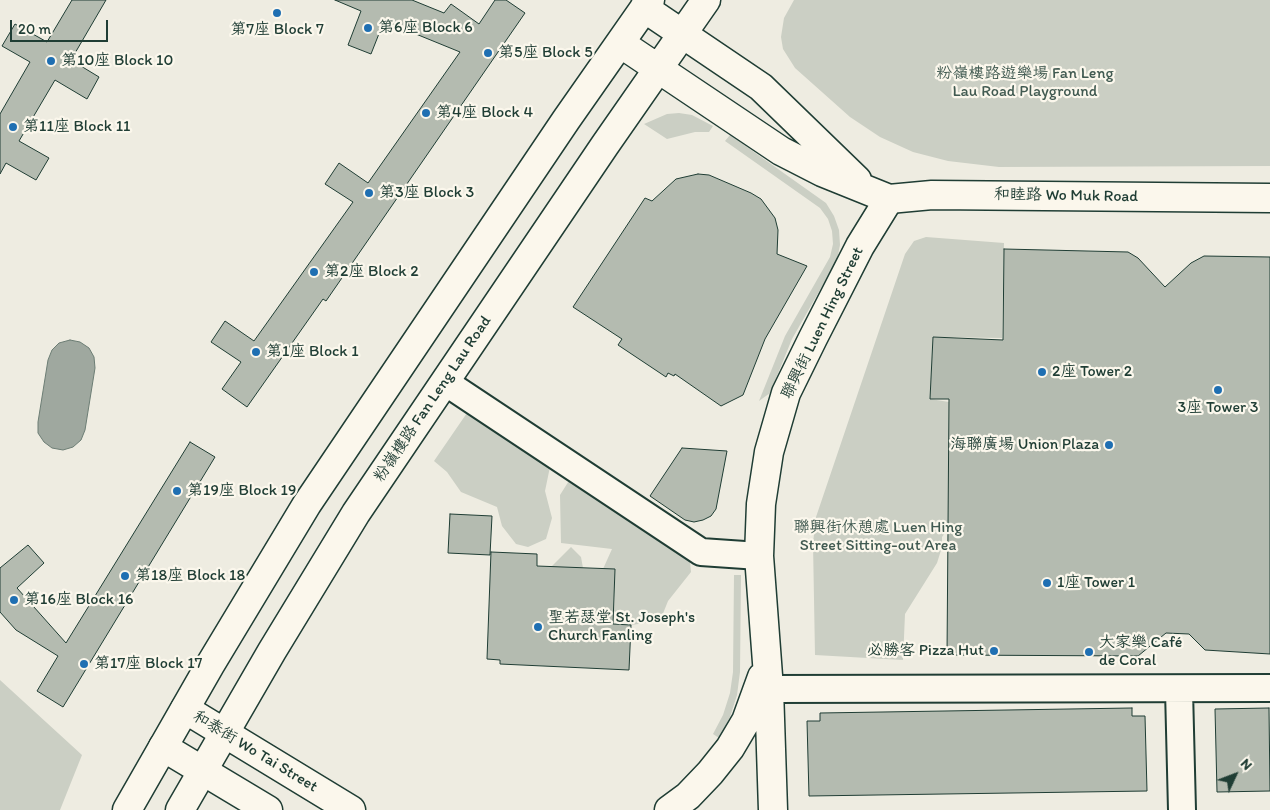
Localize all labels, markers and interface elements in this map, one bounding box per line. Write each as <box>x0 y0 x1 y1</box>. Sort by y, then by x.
marker: 第7座 Block 7 <box>271 7 283 19</box>
scale bar <box>12 10 110 42</box>
place label: 第6座 Block 6 <box>378 18 473 38</box>
text: 20 m <box>18 20 51 38</box>
place label: 第7座 Block 7 <box>230 20 324 40</box>
marker: 第6座 Block 6 <box>362 22 374 34</box>
place label: 第5座 Block 5 <box>498 43 593 63</box>
marker: 第5座 Block 5 <box>482 47 494 59</box>
place label: 第10座 Block 10 <box>61 51 173 71</box>
marker: 第10座 Block 10 <box>45 55 57 67</box>
park label: 粉嶺樓路遊樂場 Fan Leng Lau Road Playground <box>936 64 1114 102</box>
place label: 第4座 Block 4 <box>436 103 533 123</box>
marker: 第4座 Block 4 <box>420 107 432 119</box>
place label: 第11座 Block 11 <box>23 117 131 137</box>
marker: 第11座 Block 11 <box>7 121 19 133</box>
place label: 第3座 Block 3 <box>379 183 474 203</box>
street label: 和睦路 Wo Muk Road <box>994 185 1138 207</box>
marker: 第3座 Block 3 <box>363 187 375 199</box>
street label: 聯興街 Luen Hing Street <box>778 244 868 402</box>
place label: 第2座 Block 2 <box>324 262 419 282</box>
marker: 第2座 Block 2 <box>308 266 320 278</box>
street label: 粉嶺樓路 Fan Leng Lau Road <box>370 312 496 486</box>
place label: 第1座 Block 1 <box>266 342 359 362</box>
marker: 第1座 Block 1 <box>250 346 262 358</box>
place label: 2座 Tower 2 <box>1052 362 1132 382</box>
marker: 2座 Tower 2 <box>1036 366 1048 378</box>
marker: 3座 Tower 3 <box>1212 384 1224 396</box>
place label: 3座 Tower 3 <box>1178 398 1258 418</box>
place label: 海聯廣場 Union Plaza <box>950 435 1099 455</box>
marker: 海聯廣場 Union Plaza <box>1103 439 1115 451</box>
place label: 第19座 Block 19 <box>187 481 296 501</box>
marker: 第19座 Block 19 <box>171 485 183 497</box>
park label: 聯興街休憩處 Luen Hing Street Sitting-out Area <box>794 518 962 556</box>
place label: 第18座 Block 18 <box>135 566 245 586</box>
marker: 第18座 Block 18 <box>119 570 131 582</box>
place label: 1座 Tower 1 <box>1057 573 1135 593</box>
marker: 1座 Tower 1 <box>1041 577 1053 589</box>
place label: 第16座 Block 16 <box>24 590 134 610</box>
marker: 第16座 Block 16 <box>8 594 20 606</box>
place label: 聖若瑟堂 St. Joseph's Church Fanling <box>548 608 695 646</box>
marker: 聖若瑟堂 St. Joseph's Church Fanling <box>532 621 544 633</box>
place label: 大家樂 Café de Coral <box>1099 633 1182 671</box>
place label: 必勝客 Pizza Hut <box>867 641 984 661</box>
marker: 必勝客 Pizza Hut <box>988 645 1000 657</box>
marker: 大家樂 Café de Coral <box>1083 646 1095 658</box>
place label: 第17座 Block 17 <box>94 654 203 674</box>
marker: 第17座 Block 17 <box>78 658 90 670</box>
street label: 和泰街 Wo Tai Street <box>189 707 321 797</box>
north arrow <box>1210 750 1260 800</box>
text: N <box>1237 755 1256 774</box>

